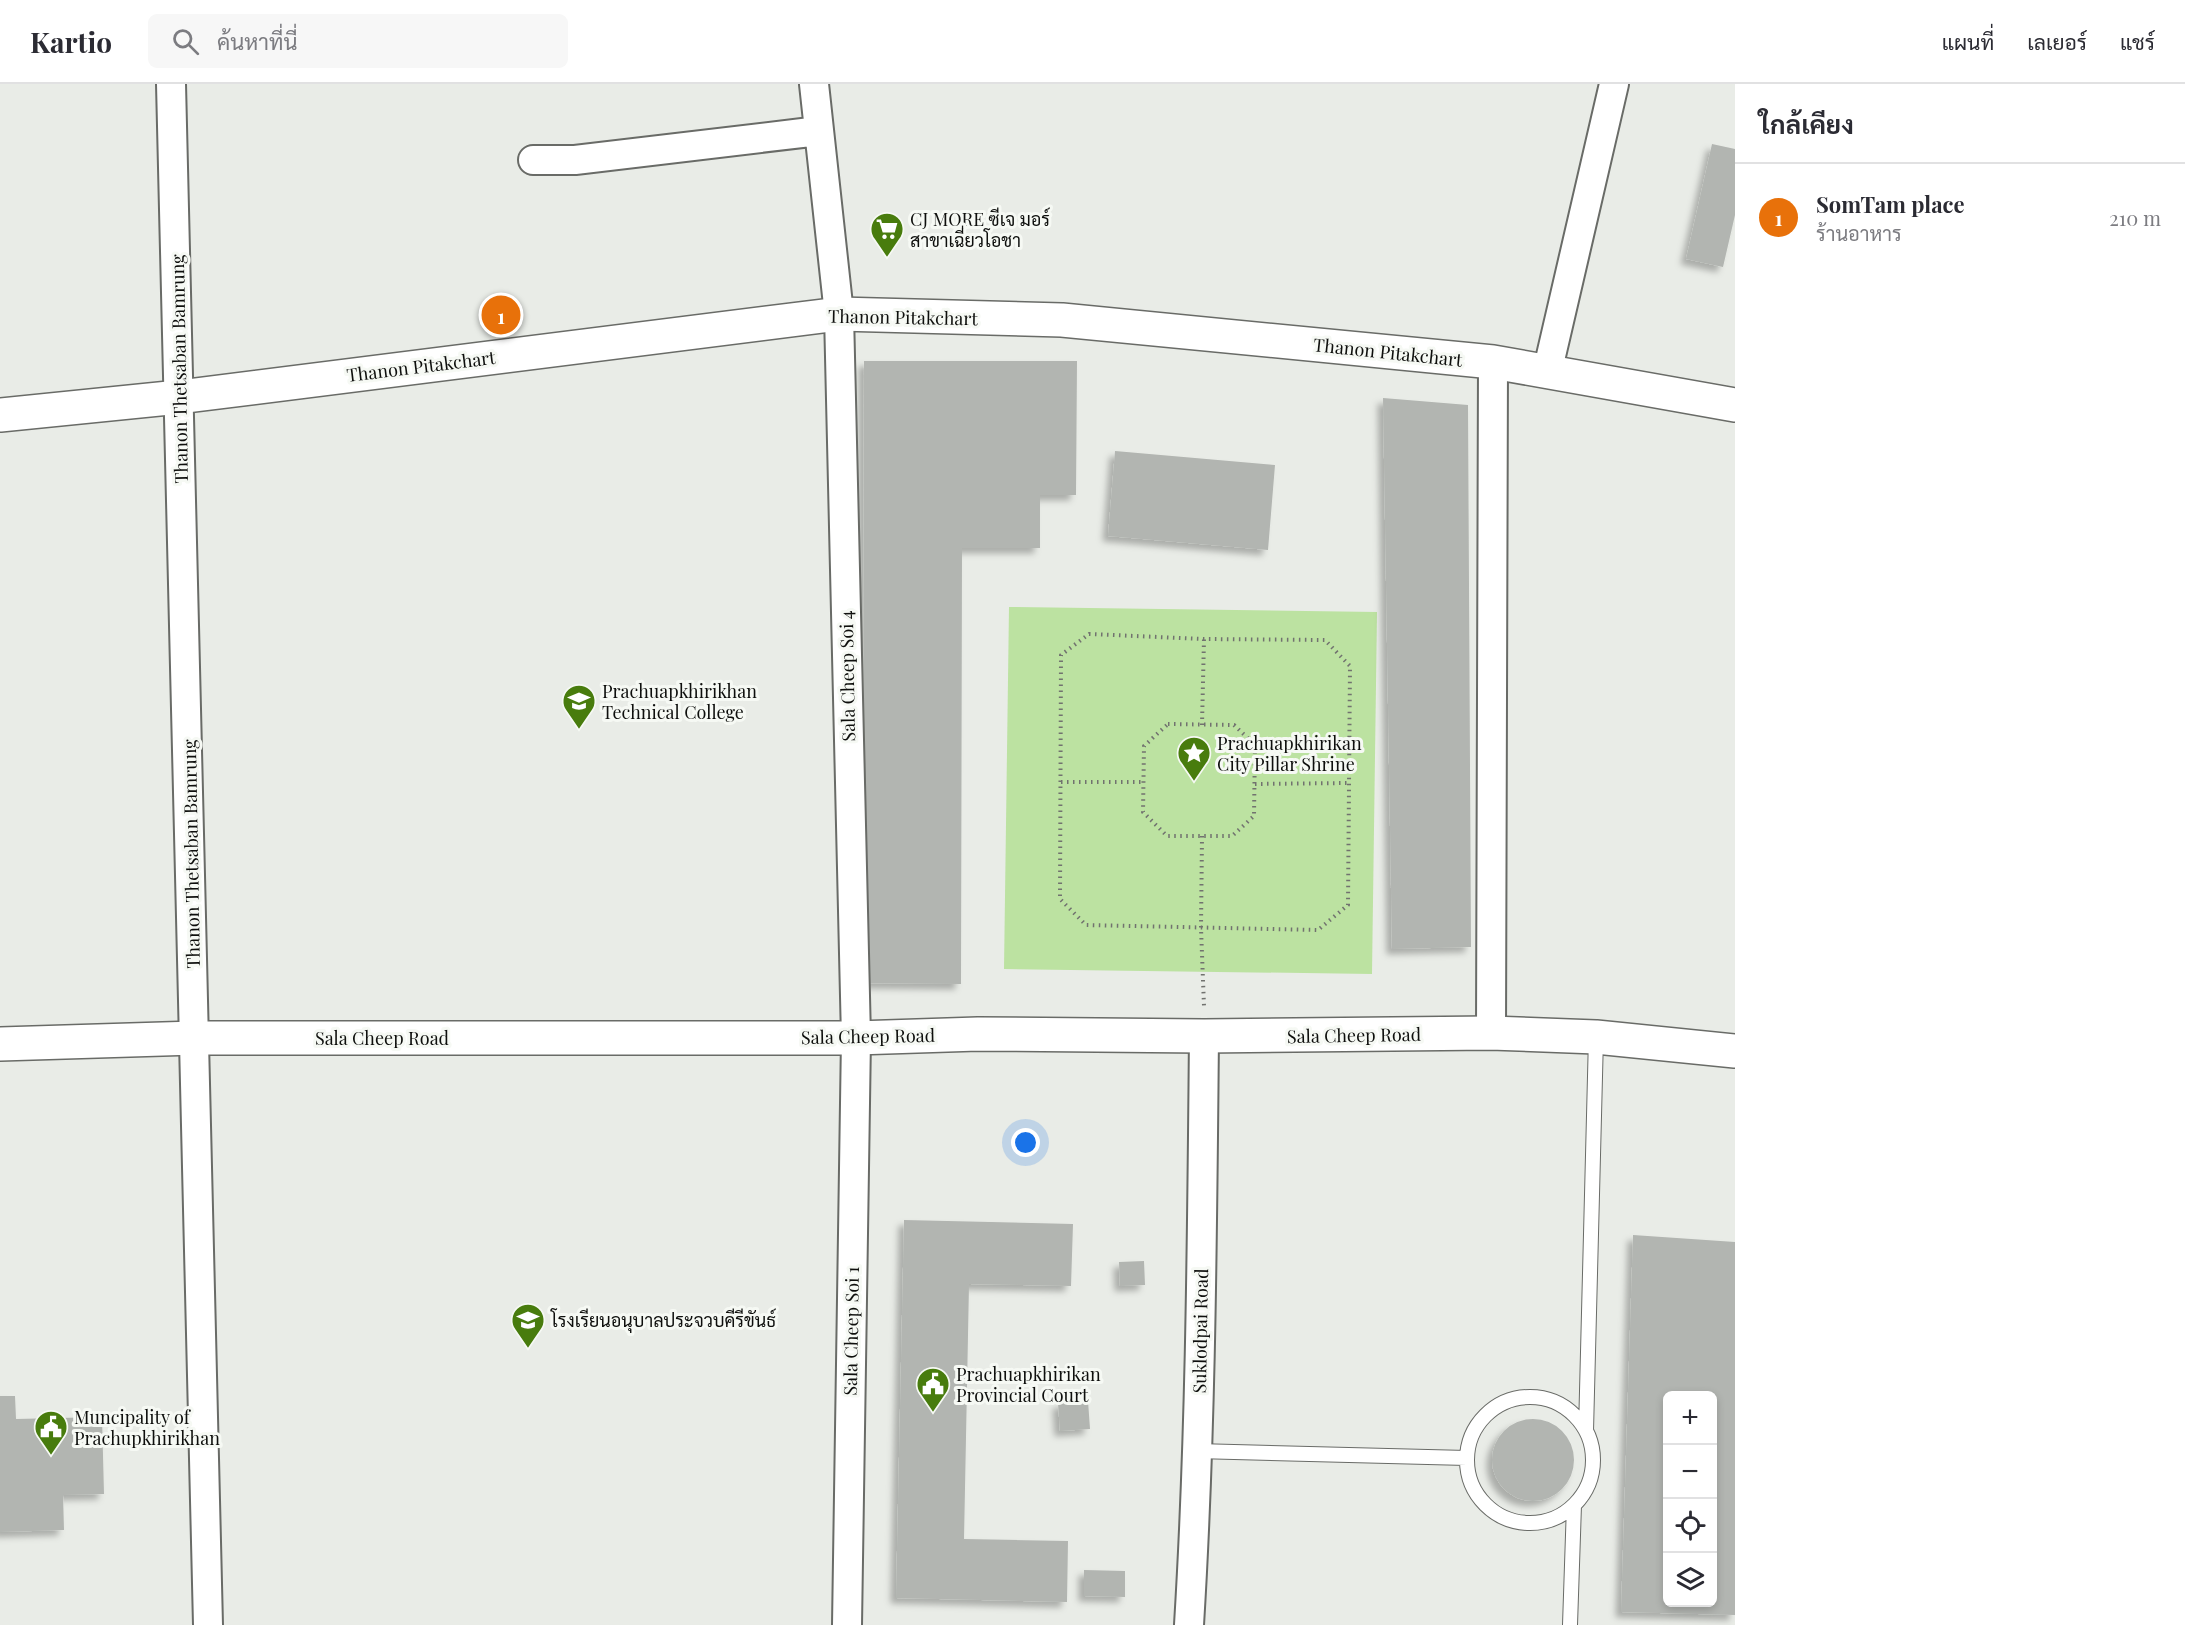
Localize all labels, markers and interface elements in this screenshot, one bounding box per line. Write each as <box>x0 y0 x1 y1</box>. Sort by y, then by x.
search box <box>148 14 568 68</box>
text: Kartio <box>30 23 112 60</box>
icon: search <box>169 25 202 58</box>
text: ค้นหาที่นี่ <box>217 26 298 56</box>
text: แผนที่ <box>1942 27 1994 55</box>
text: เลเยอร์ <box>2027 27 2087 55</box>
text: แชร์ <box>2120 27 2155 55</box>
text: ใกล้เคียง <box>1759 106 1854 141</box>
text: SomTam place <box>1816 189 1965 219</box>
text: 1 <box>1775 204 1782 231</box>
text: 210 m <box>2109 204 2161 231</box>
place label: CJ MORE ซีเจ มอร์ สาขาเฉี่ยวโอชา <box>910 207 1050 252</box>
supermarket icon: CJ MORE ซีเจ มอร์ สาขาเฉี่ยวโอชา <box>869 211 905 258</box>
text: ร้านอาหาร <box>1816 219 1902 246</box>
street label: Thanon Thetsaban Bamrung <box>165 254 193 484</box>
pin: 1 <box>482 292 520 338</box>
street label: Thanon Pitakchart <box>828 304 979 330</box>
street label: Thanon Pitakchart <box>1312 332 1464 372</box>
street label: Thanon Pitakchart <box>345 345 497 387</box>
street label: Sala Cheep Soi 4 <box>834 610 860 742</box>
place label: Prachuapkhirikhan Technical College <box>602 679 757 724</box>
school or university icon: Prachuapkhirikhan Technical College <box>561 683 597 730</box>
place label: Prachuapkhirikan City Pillar Shrine <box>1217 731 1362 776</box>
place icon: Prachuapkhirikan City Pillar Shrine <box>1176 735 1212 782</box>
street label: Thanon Thetsaban Bamrung <box>177 739 205 969</box>
street label: Sala Cheep Road <box>1287 1022 1422 1048</box>
street label: Sala Cheep Road <box>801 1023 936 1049</box>
street label: Sala Cheep Road <box>315 1026 450 1050</box>
your location <box>1011 1128 1040 1157</box>
street label: Sala Cheep Soi 1 <box>838 1266 864 1396</box>
street label: Suklodpai Road <box>1187 1268 1213 1394</box>
school or university icon: โรงเรียนอนุบาลประจวบคีรีขันธ์ <box>510 1302 546 1349</box>
place label: โรงเรียนอนุบาลประจวบคีรีขันธ์ <box>550 1308 776 1333</box>
place label: Prachuapkhirikan Provincial Court <box>956 1362 1101 1407</box>
public building icon: Prachuapkhirikan Provincial Court <box>915 1366 951 1413</box>
map controls <box>1663 1391 1717 1607</box>
button: + <box>1663 1391 1717 1445</box>
place label: Muncipality of Prachupkhirikhan <box>74 1405 220 1450</box>
public building icon: Muncipality of Prachupkhirikhan <box>33 1409 69 1456</box>
button: − <box>1663 1445 1717 1499</box>
button: locate <box>1663 1499 1717 1553</box>
button: layers <box>1663 1553 1717 1607</box>

